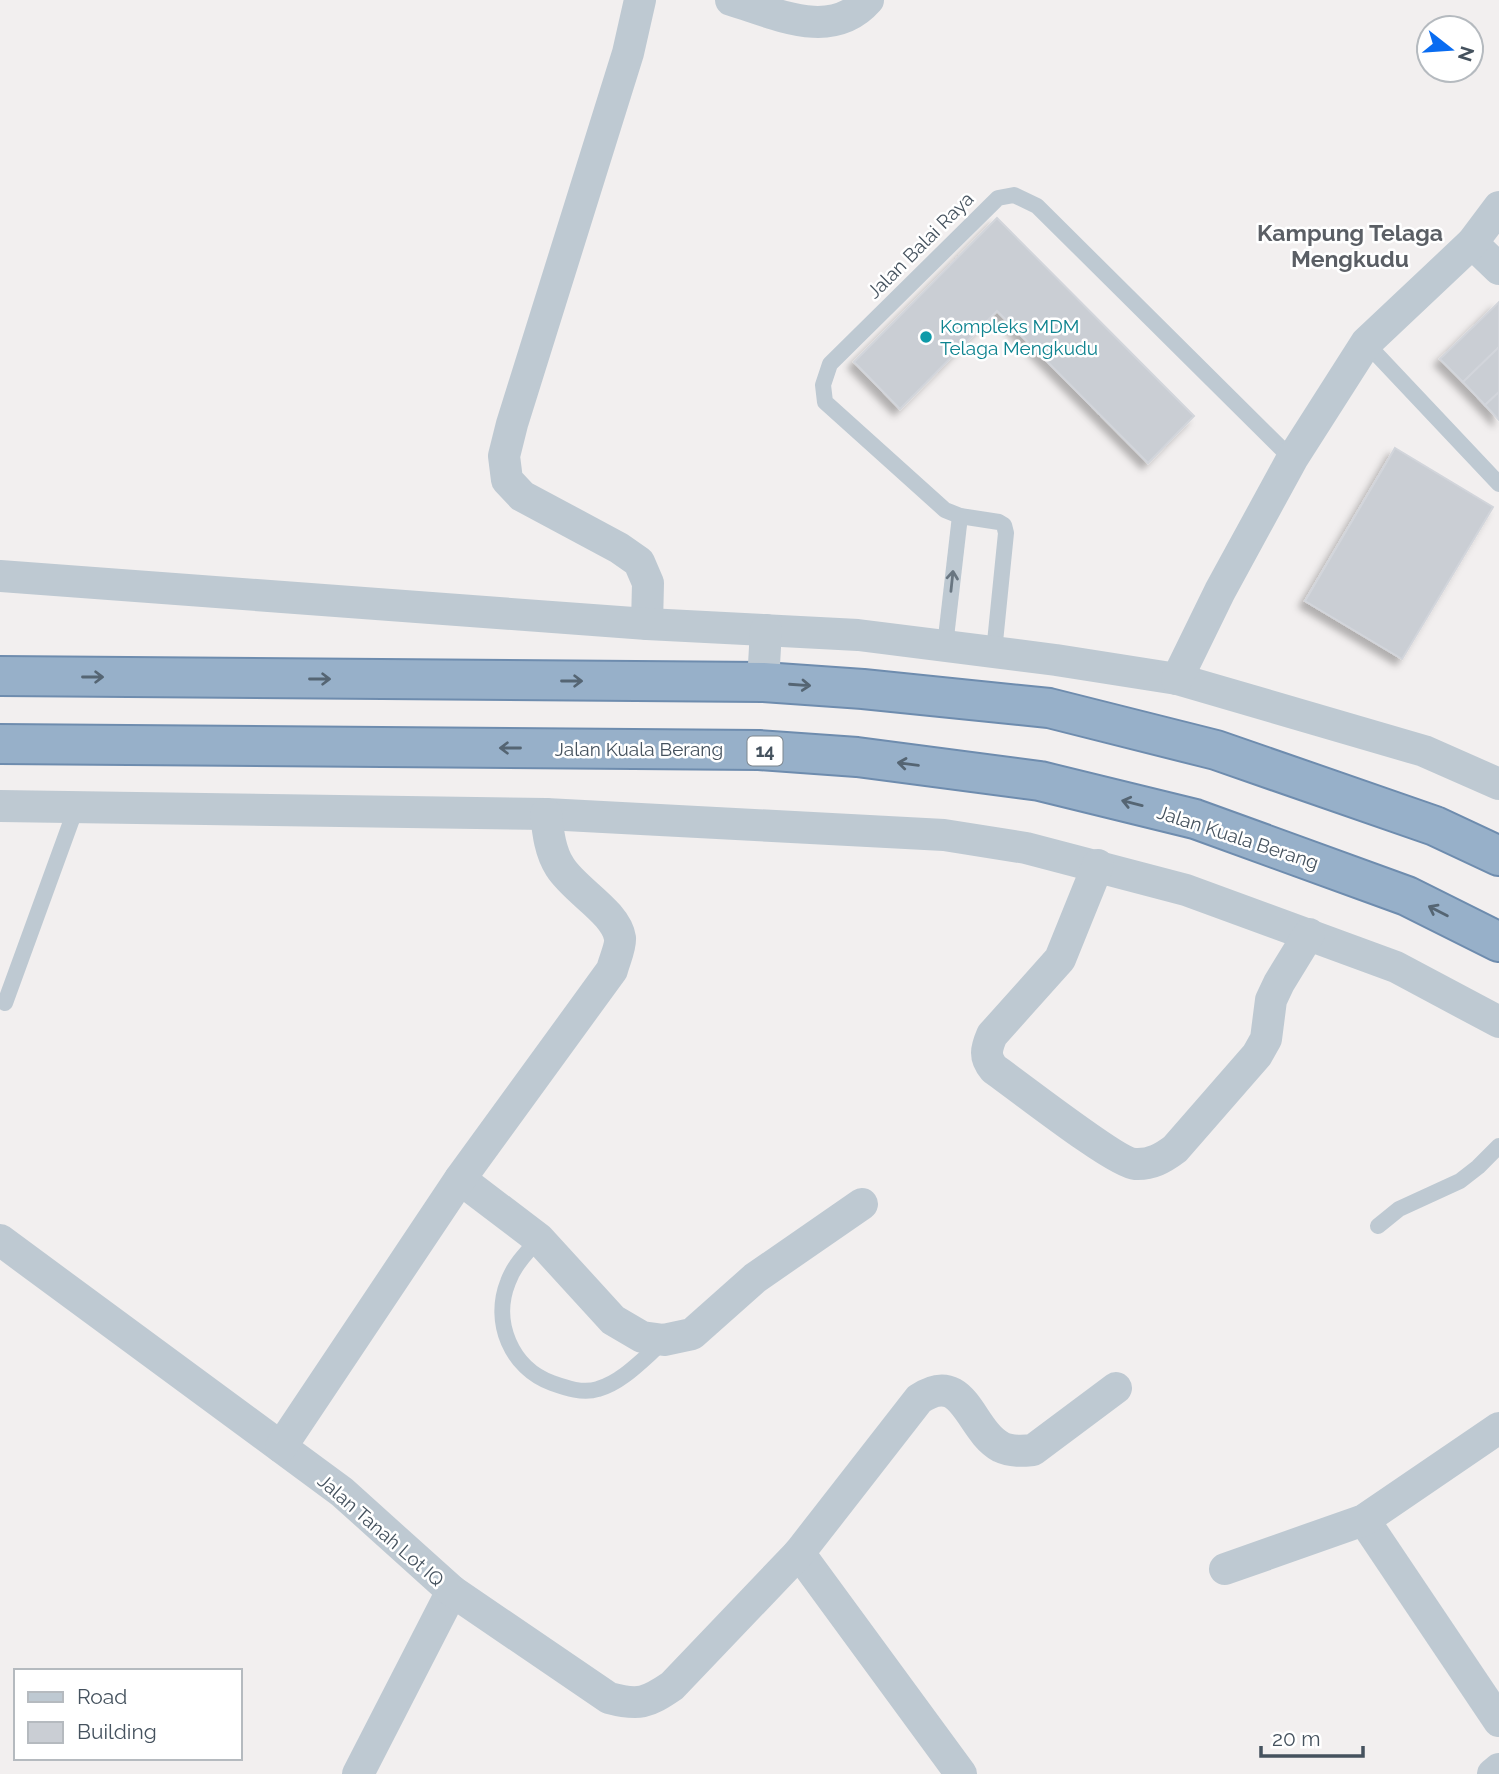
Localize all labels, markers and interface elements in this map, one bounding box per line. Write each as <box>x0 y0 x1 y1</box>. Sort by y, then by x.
north arrow <box>1415 14 1485 84</box>
text: N <box>1454 44 1479 64</box>
street label: Jalan Balai Raya <box>862 187 978 303</box>
district label: Kampung Telaga Mengkudu <box>1257 219 1443 272</box>
place label: Kompleks MDM Telaga Mengkudu <box>940 315 1098 359</box>
marker: Kompleks MDM Telaga Mengkudu <box>918 329 934 345</box>
one-way arrow <box>946 570 959 593</box>
one-way arrow <box>81 670 104 684</box>
one-way arrow <box>308 672 331 686</box>
one-way arrow <box>560 674 583 688</box>
one-way arrow <box>788 679 810 692</box>
road number: 14 <box>748 736 782 766</box>
street label: Jalan Kuala Berang <box>555 738 723 760</box>
one-way arrow <box>498 741 521 755</box>
one-way arrow <box>897 757 920 770</box>
one-way arrow <box>1121 796 1143 809</box>
street label: Jalan Kuala Berang <box>1155 801 1321 873</box>
one-way arrow <box>1428 904 1449 918</box>
street label: Jalan Tanah Lot IQ <box>314 1469 448 1591</box>
legend <box>14 1669 242 1760</box>
text: Road <box>77 1684 127 1709</box>
scale bar <box>1261 1714 1362 1758</box>
text: Building <box>77 1719 157 1744</box>
text: 20 m <box>1272 1726 1320 1751</box>

